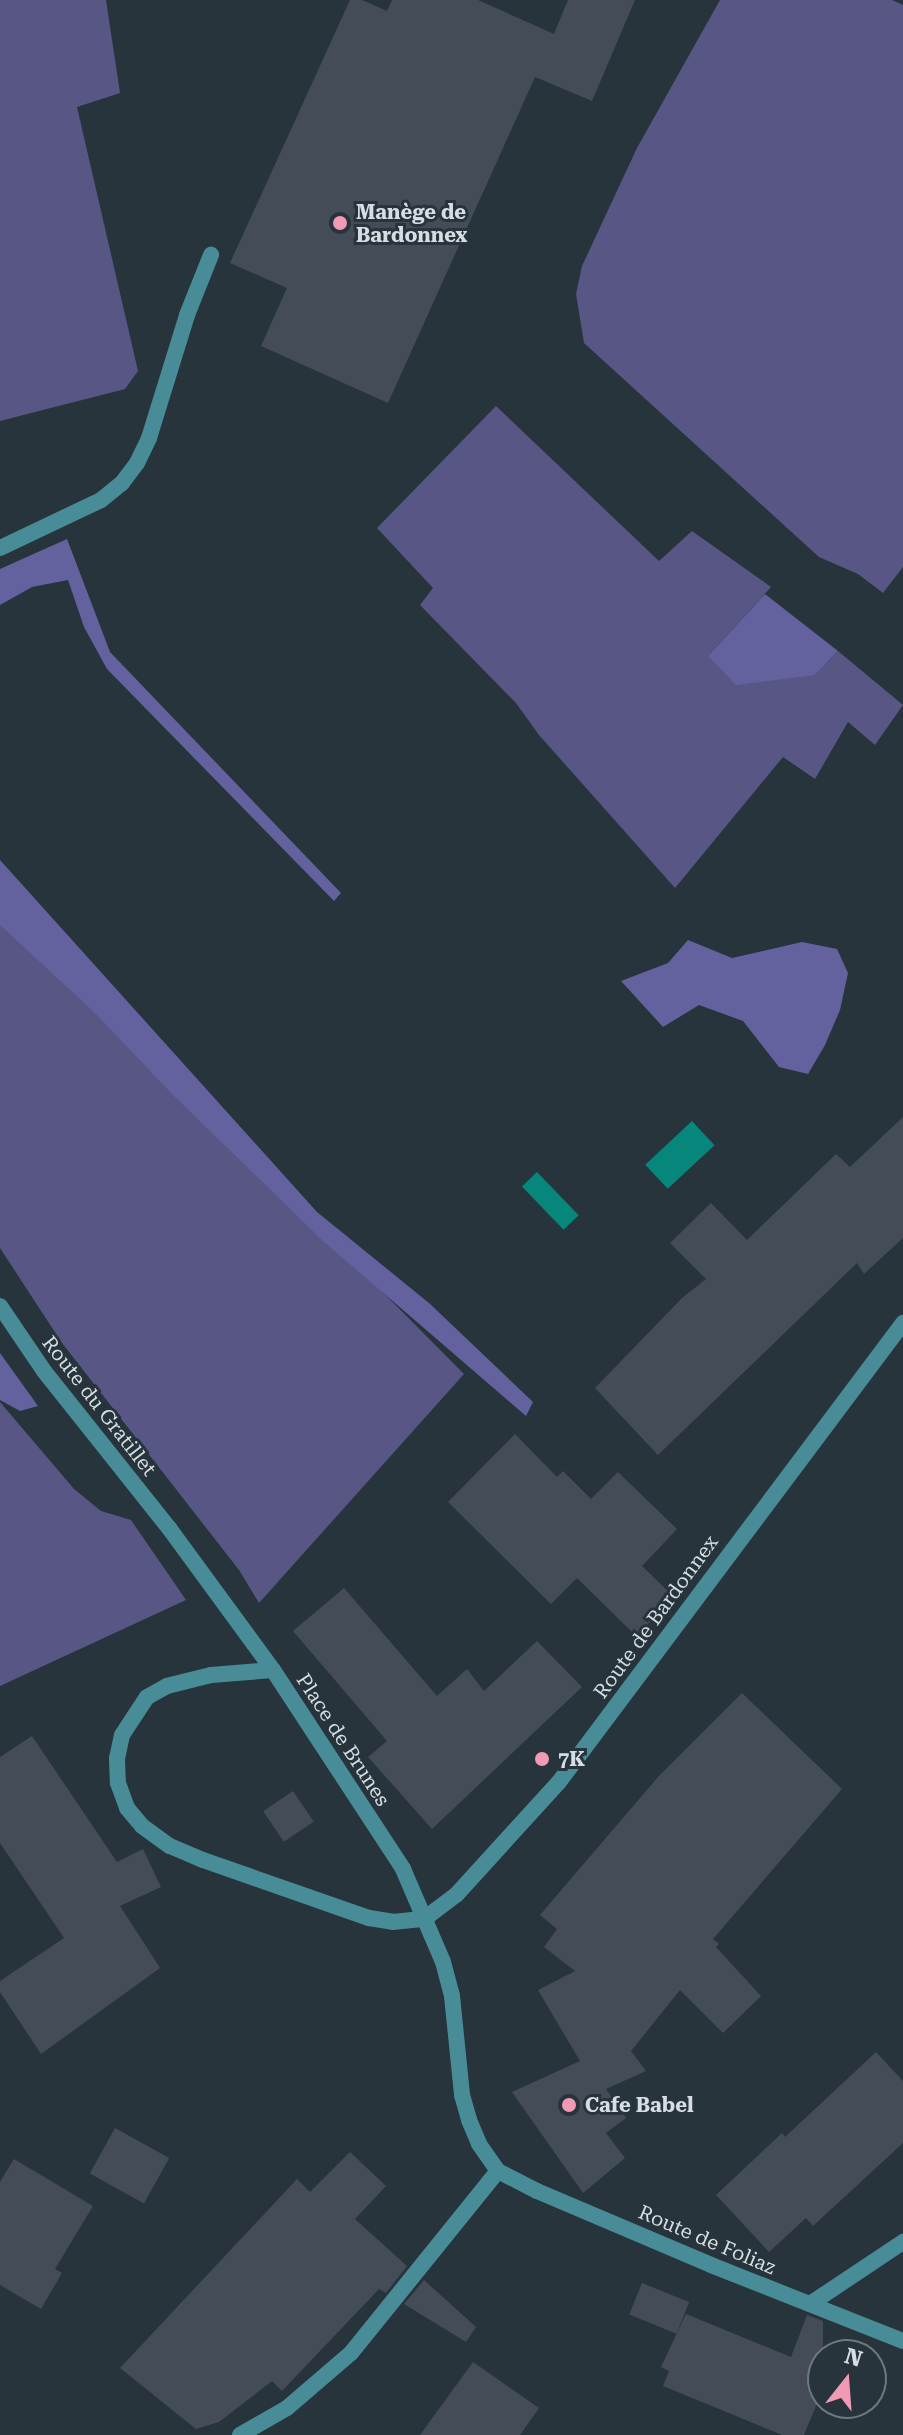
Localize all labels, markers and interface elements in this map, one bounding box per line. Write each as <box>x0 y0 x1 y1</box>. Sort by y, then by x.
place label: Manège de Bardonnex <box>356 200 467 247</box>
marker: Manège de Bardonnex <box>331 214 349 232</box>
street label: Route du Gratillet <box>37 1331 161 1481</box>
street label: Route de Bardonnex <box>589 1531 723 1703</box>
street label: Place de Brunes <box>291 1669 395 1811</box>
place label: 7K <box>558 1747 585 1771</box>
marker: 7K <box>533 1750 551 1768</box>
place label: Cafe Babel <box>585 2093 693 2117</box>
marker: Cafe Babel <box>560 2096 578 2114</box>
street label: Route de Foliaz <box>635 2200 779 2280</box>
north arrow <box>807 2339 887 2419</box>
text: N <box>842 2343 865 2372</box>

